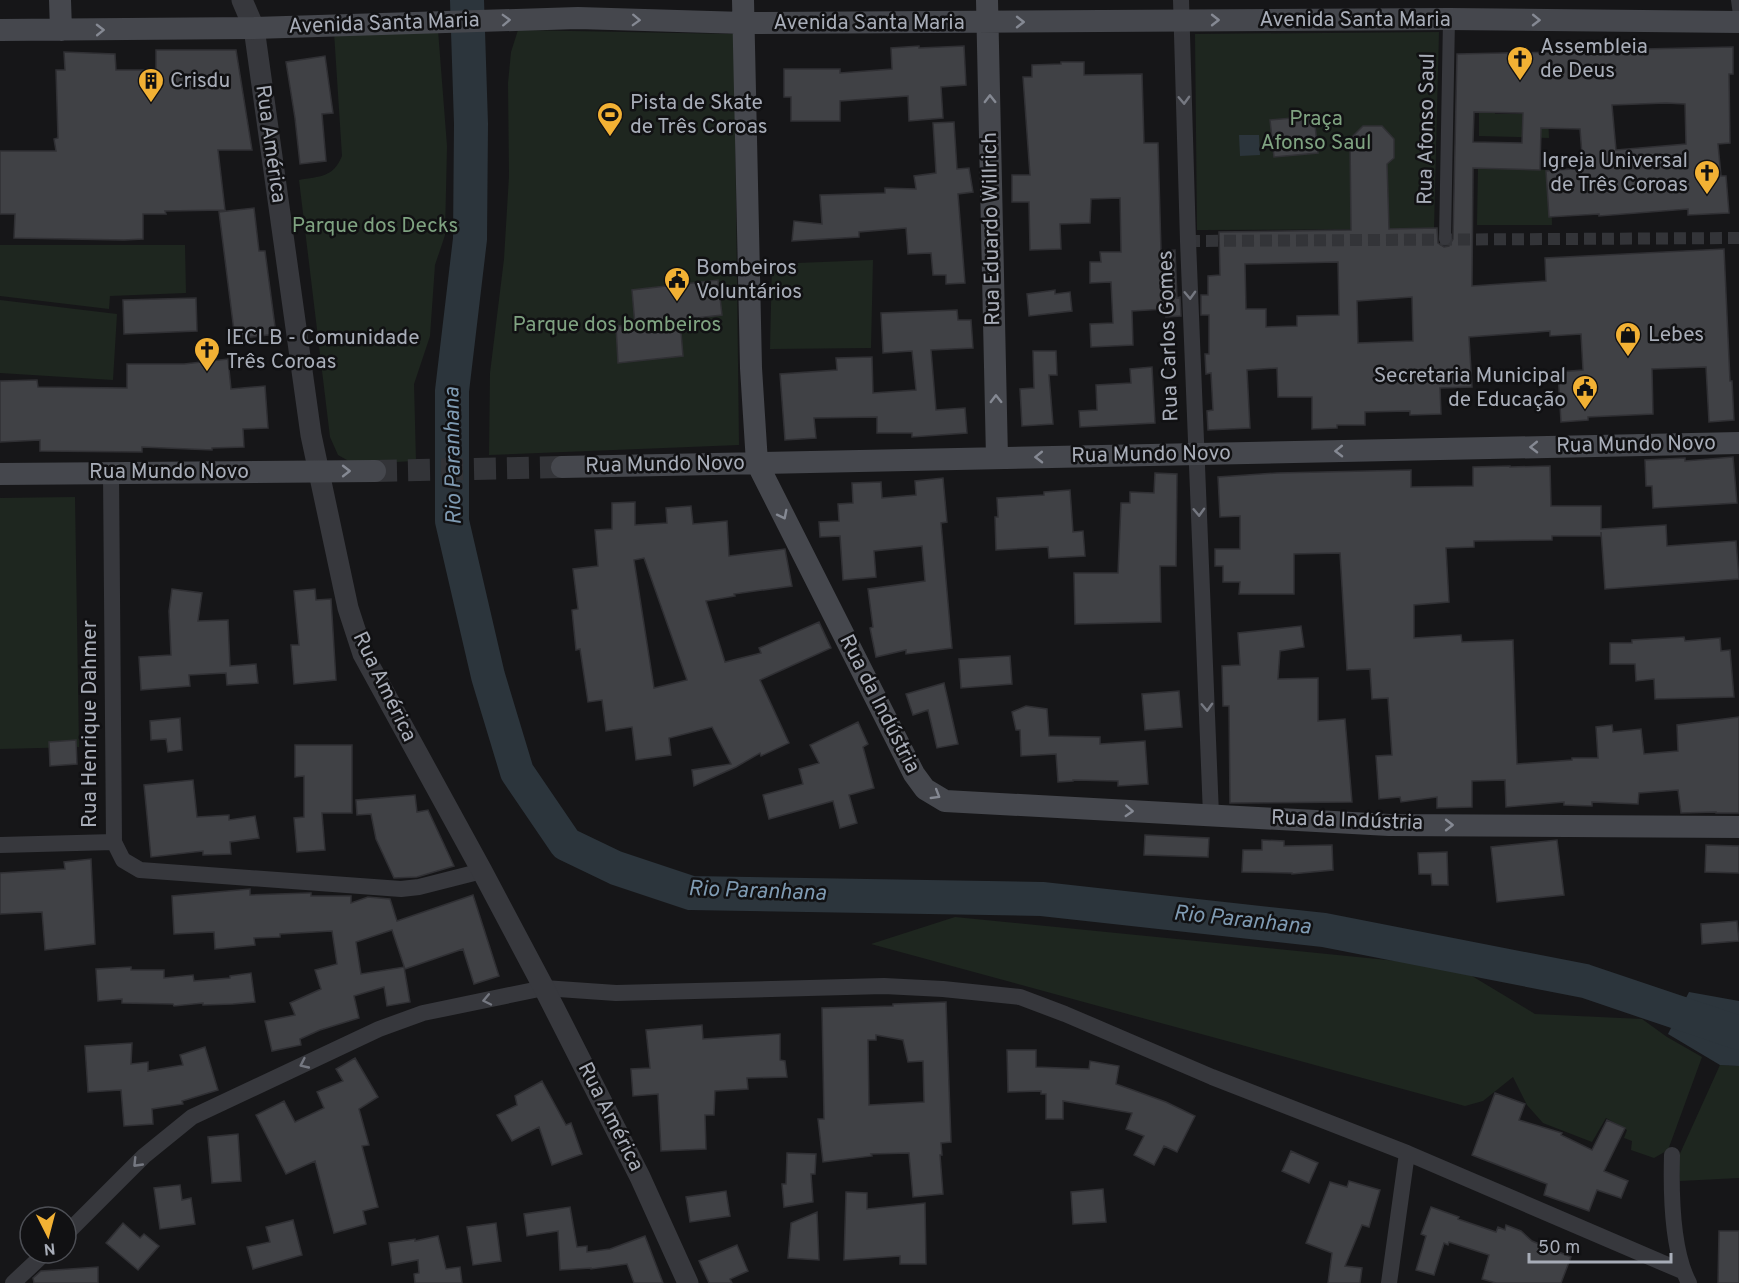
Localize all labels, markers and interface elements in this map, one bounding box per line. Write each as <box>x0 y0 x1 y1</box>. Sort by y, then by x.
street label: Avenida Santa Maria <box>288 7 480 41</box>
street label: Avenida Santa Maria <box>1259 7 1451 34</box>
street label: Avenida Santa Maria <box>773 10 965 37</box>
one-way arrow <box>632 13 641 26</box>
one-way arrow <box>502 14 511 27</box>
one-way arrow <box>1211 14 1220 26</box>
one-way arrow <box>1532 14 1541 26</box>
one-way arrow <box>1016 16 1025 28</box>
one-way arrow <box>96 23 105 36</box>
place label: Assembleia de Deus <box>1540 34 1648 85</box>
church icon: Assembleia de Deus <box>1505 44 1535 82</box>
street label: Rua Afonso Saul <box>1412 53 1442 205</box>
building icon: Crisdu <box>136 66 166 104</box>
place label: Crisdu <box>170 68 230 95</box>
street label: Rua América <box>248 83 292 205</box>
place label: Pista de Skate de Três Coroas <box>630 90 768 141</box>
one-way arrow <box>983 95 996 104</box>
one-way arrow <box>1177 95 1190 104</box>
sports icon: Pista de Skate de Três Coroas <box>595 100 625 138</box>
park label: Praça Afonso Saul <box>1260 106 1372 157</box>
street label: Rua Eduardo Willrich <box>977 132 1007 326</box>
place label: Igreja Universal de Três Coroas <box>1542 148 1688 199</box>
church icon: Igreja Universal de Três Coroas <box>1692 158 1722 196</box>
park label: Parque dos Decks <box>292 213 458 240</box>
street label: Rua Carlos Gomes <box>1153 250 1185 422</box>
place label: Bombeiros Voluntários <box>696 255 802 306</box>
public building icon: Bombeiros Voluntários <box>662 265 692 303</box>
one-way arrow <box>1184 290 1197 299</box>
park label: Parque dos bombeiros <box>513 312 721 339</box>
shop icon: Lebes <box>1613 320 1643 358</box>
place label: Lebes <box>1648 322 1704 349</box>
place label: IECLB - Comunidade Três Coroas <box>226 325 419 376</box>
church icon: IECLB - Comunidade Três Coroas <box>192 335 222 373</box>
place label: Secretaria Municipal de Educação <box>1374 363 1566 414</box>
public building icon: Secretaria Municipal de Educação <box>1570 373 1600 411</box>
water label: Rio Paranhana <box>439 386 469 525</box>
one-way arrow <box>990 395 1002 404</box>
street label: Rua Mundo Novo <box>1556 430 1716 460</box>
street label: Rua Mundo Novo <box>1071 440 1231 470</box>
one-way arrow <box>1529 441 1538 453</box>
one-way arrow <box>1334 445 1343 457</box>
street label: Rua Mundo Novo <box>585 450 745 480</box>
one-way arrow <box>1034 451 1043 463</box>
street label: Rua Mundo Novo <box>89 459 249 486</box>
one-way arrow <box>342 465 351 477</box>
one-way arrow <box>1193 508 1206 517</box>
one-way arrow <box>776 509 787 520</box>
street label: Rua Henrique Dahmer <box>77 620 104 828</box>
street label: Rua América <box>346 628 422 746</box>
street label: Rua da Indústria <box>832 630 926 778</box>
one-way arrow <box>1201 702 1213 711</box>
one-way arrow <box>930 788 940 800</box>
one-way arrow <box>1124 804 1133 817</box>
street label: Rua da Indústria <box>1270 805 1424 837</box>
one-way arrow <box>1445 819 1454 831</box>
water label: Rio Paranhana <box>687 876 827 908</box>
water label: Rio Paranhana <box>1172 900 1313 942</box>
one-way arrow <box>482 992 492 1005</box>
one-way arrow <box>299 1057 310 1069</box>
street label: Rua América <box>571 1058 649 1176</box>
one-way arrow <box>134 1156 145 1167</box>
north arrow <box>18 1205 78 1265</box>
scale bar <box>1529 1226 1672 1264</box>
text: N <box>43 1237 56 1258</box>
text: 50 m <box>1538 1237 1580 1260</box>

